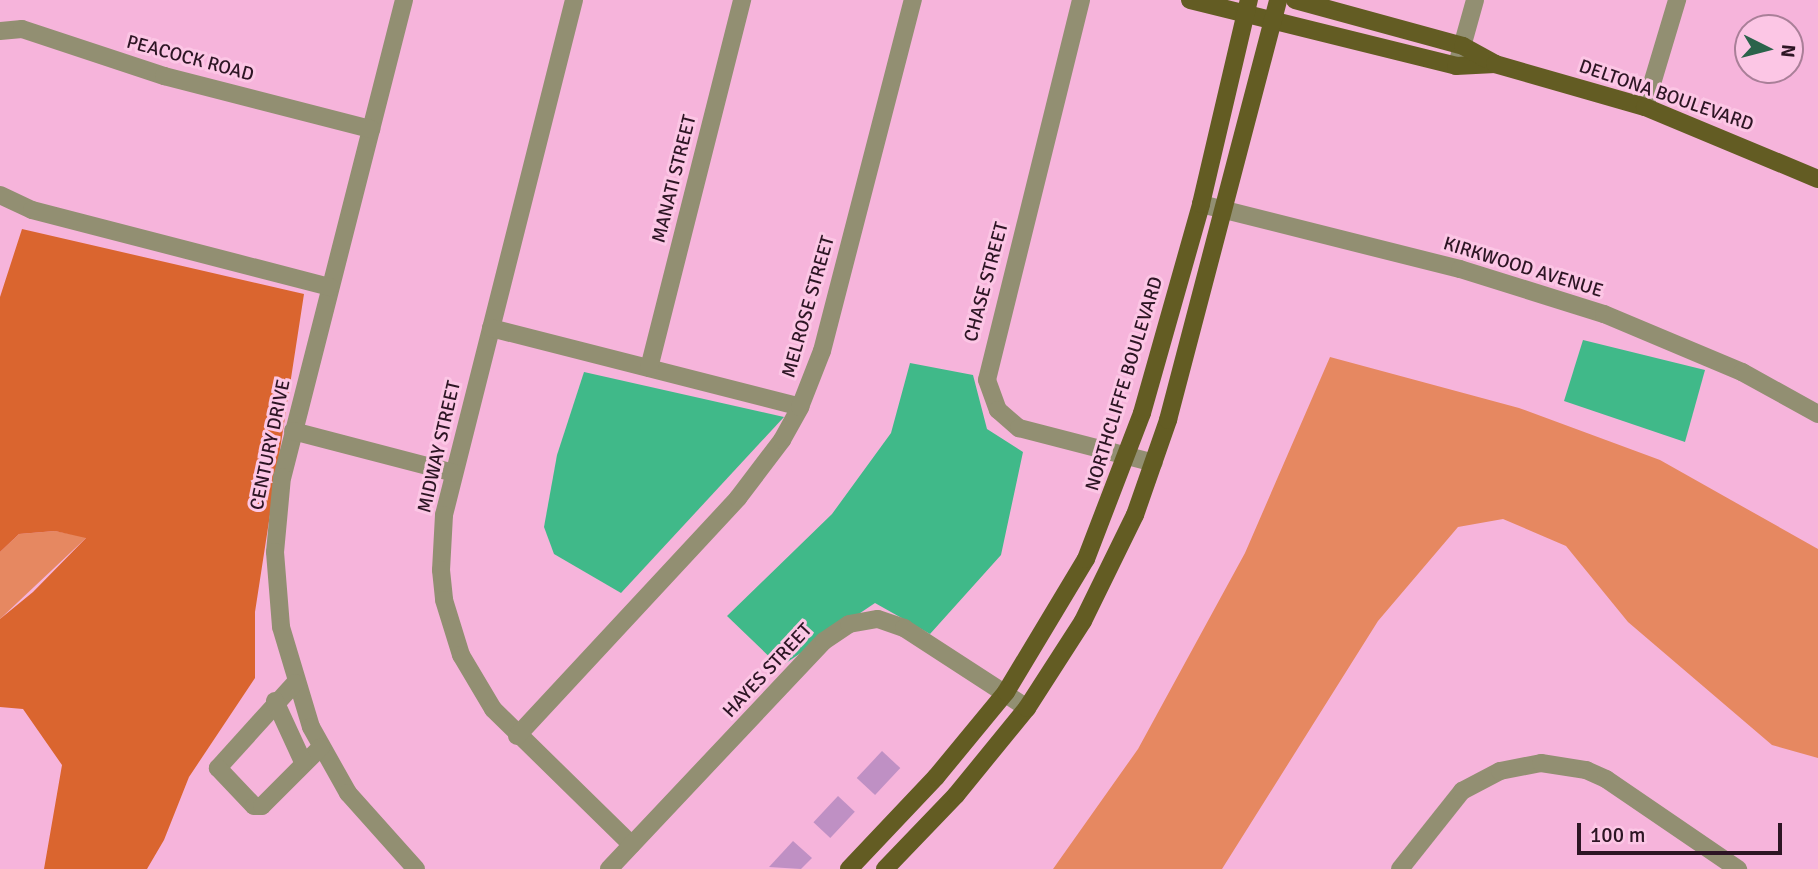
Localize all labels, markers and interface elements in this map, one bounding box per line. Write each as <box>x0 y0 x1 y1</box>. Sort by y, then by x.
north arrow <box>1734 14 1804 84</box>
street label: PEACOCK ROAD <box>124 31 256 87</box>
text: N <box>1775 43 1801 59</box>
street label: DELTONA BOULEVARD <box>1576 55 1756 137</box>
street label: MANATI STREET <box>648 113 702 245</box>
street label: CHASE STREET <box>960 220 1014 344</box>
street label: MELROSE STREET <box>778 233 840 381</box>
street label: KIRKWOOD AVENUE <box>1440 233 1606 303</box>
street label: NORTHCLIFFE BOULEVARD <box>1082 274 1168 494</box>
street label: CENTURY DRIVE <box>246 378 296 512</box>
street label: MIDWAY STREET <box>414 379 466 515</box>
street label: HAYES STREET <box>719 619 817 723</box>
scale bar <box>1580 810 1785 854</box>
text: 100 m <box>1590 822 1645 848</box>

